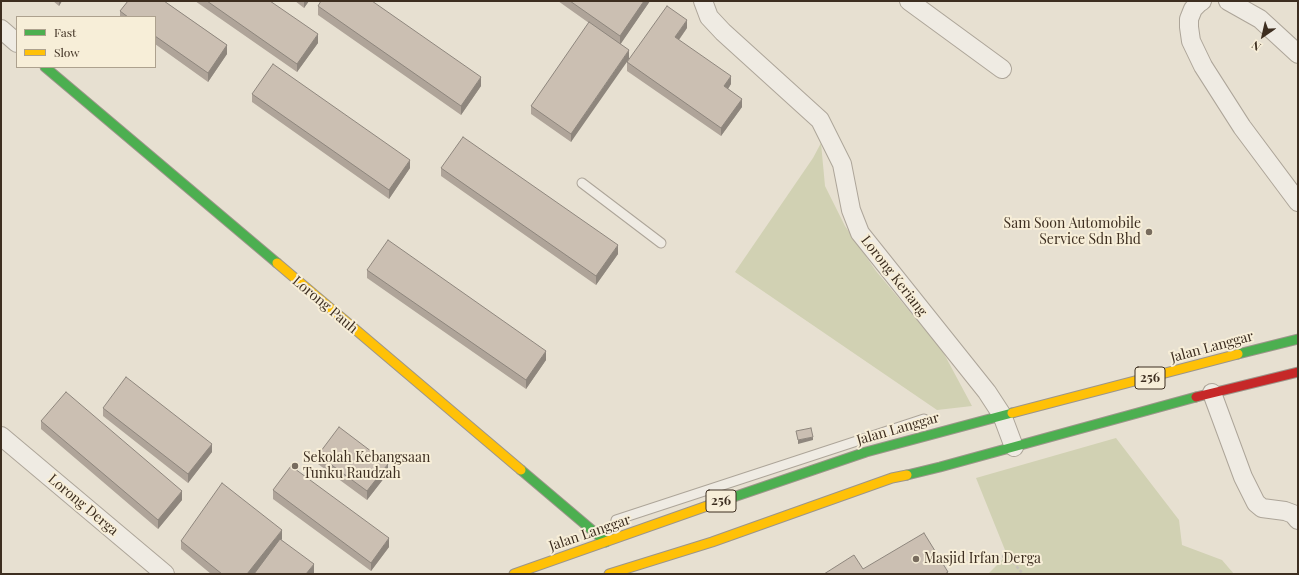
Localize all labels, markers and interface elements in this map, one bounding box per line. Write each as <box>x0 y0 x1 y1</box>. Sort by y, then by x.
legend <box>16 16 156 68</box>
north arrow <box>1243 16 1283 56</box>
text: Fast <box>54 24 76 40</box>
text: N <box>1249 38 1264 55</box>
text: Slow <box>54 44 80 60</box>
place label: Sam Soon Automobile Service Sdn Bhd <box>1004 216 1141 248</box>
marker: Sam Soon Automobile Service Sdn Bhd <box>1144 227 1154 237</box>
street label: Lorong Keriang <box>857 232 931 320</box>
street label: Lorong Pauh <box>289 273 361 337</box>
street label: Jalan Langgar <box>1169 328 1255 366</box>
road number: 256 <box>1135 367 1165 389</box>
street label: Jalan Langgar <box>855 409 941 449</box>
place label: Sekolah Kebangsaan Tunku Raudzah <box>303 450 430 482</box>
marker: Sekolah Kebangsaan Tunku Raudzah <box>290 461 300 471</box>
street label: Lorong Derga <box>45 471 121 539</box>
road number: 256 <box>706 490 736 512</box>
street label: Jalan Langgar <box>547 511 633 555</box>
place label: Masjid Irfan Derga <box>924 551 1041 567</box>
marker: Masjid Irfan Derga <box>911 554 921 564</box>

